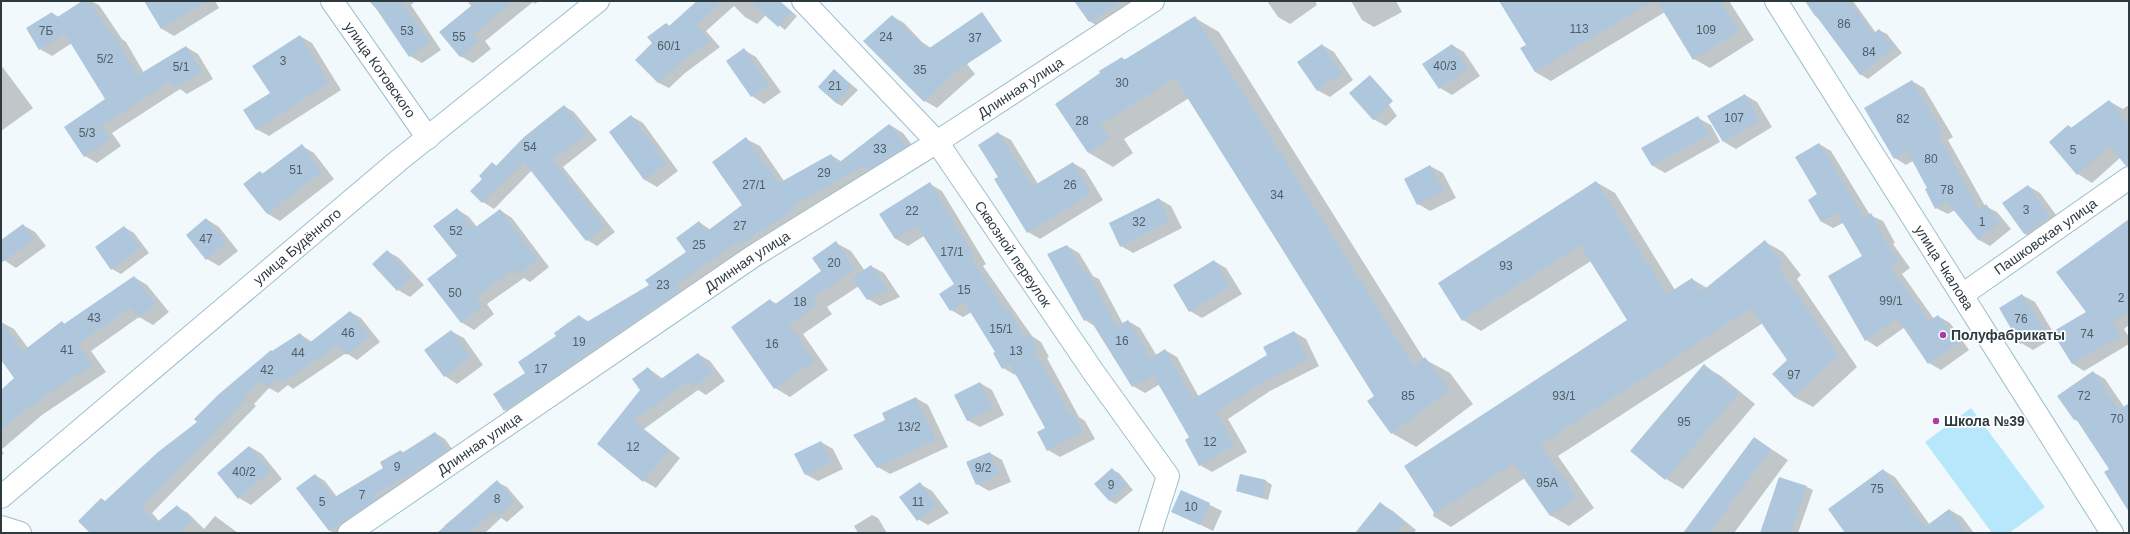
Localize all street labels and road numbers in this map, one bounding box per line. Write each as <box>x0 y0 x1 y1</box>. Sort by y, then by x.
street label: улица Котовского <box>341 19 419 121</box>
street label: Длинная улица <box>975 54 1066 121</box>
street label: Пашковская улица <box>1991 195 2100 278</box>
street label: Сквозной переулок <box>972 198 1055 311</box>
street label: улица Будённого <box>250 205 344 288</box>
street label: улица Чкалова <box>1911 222 1977 313</box>
street label: Длинная улица <box>701 227 793 295</box>
street label: Длинная улица <box>434 409 525 478</box>

